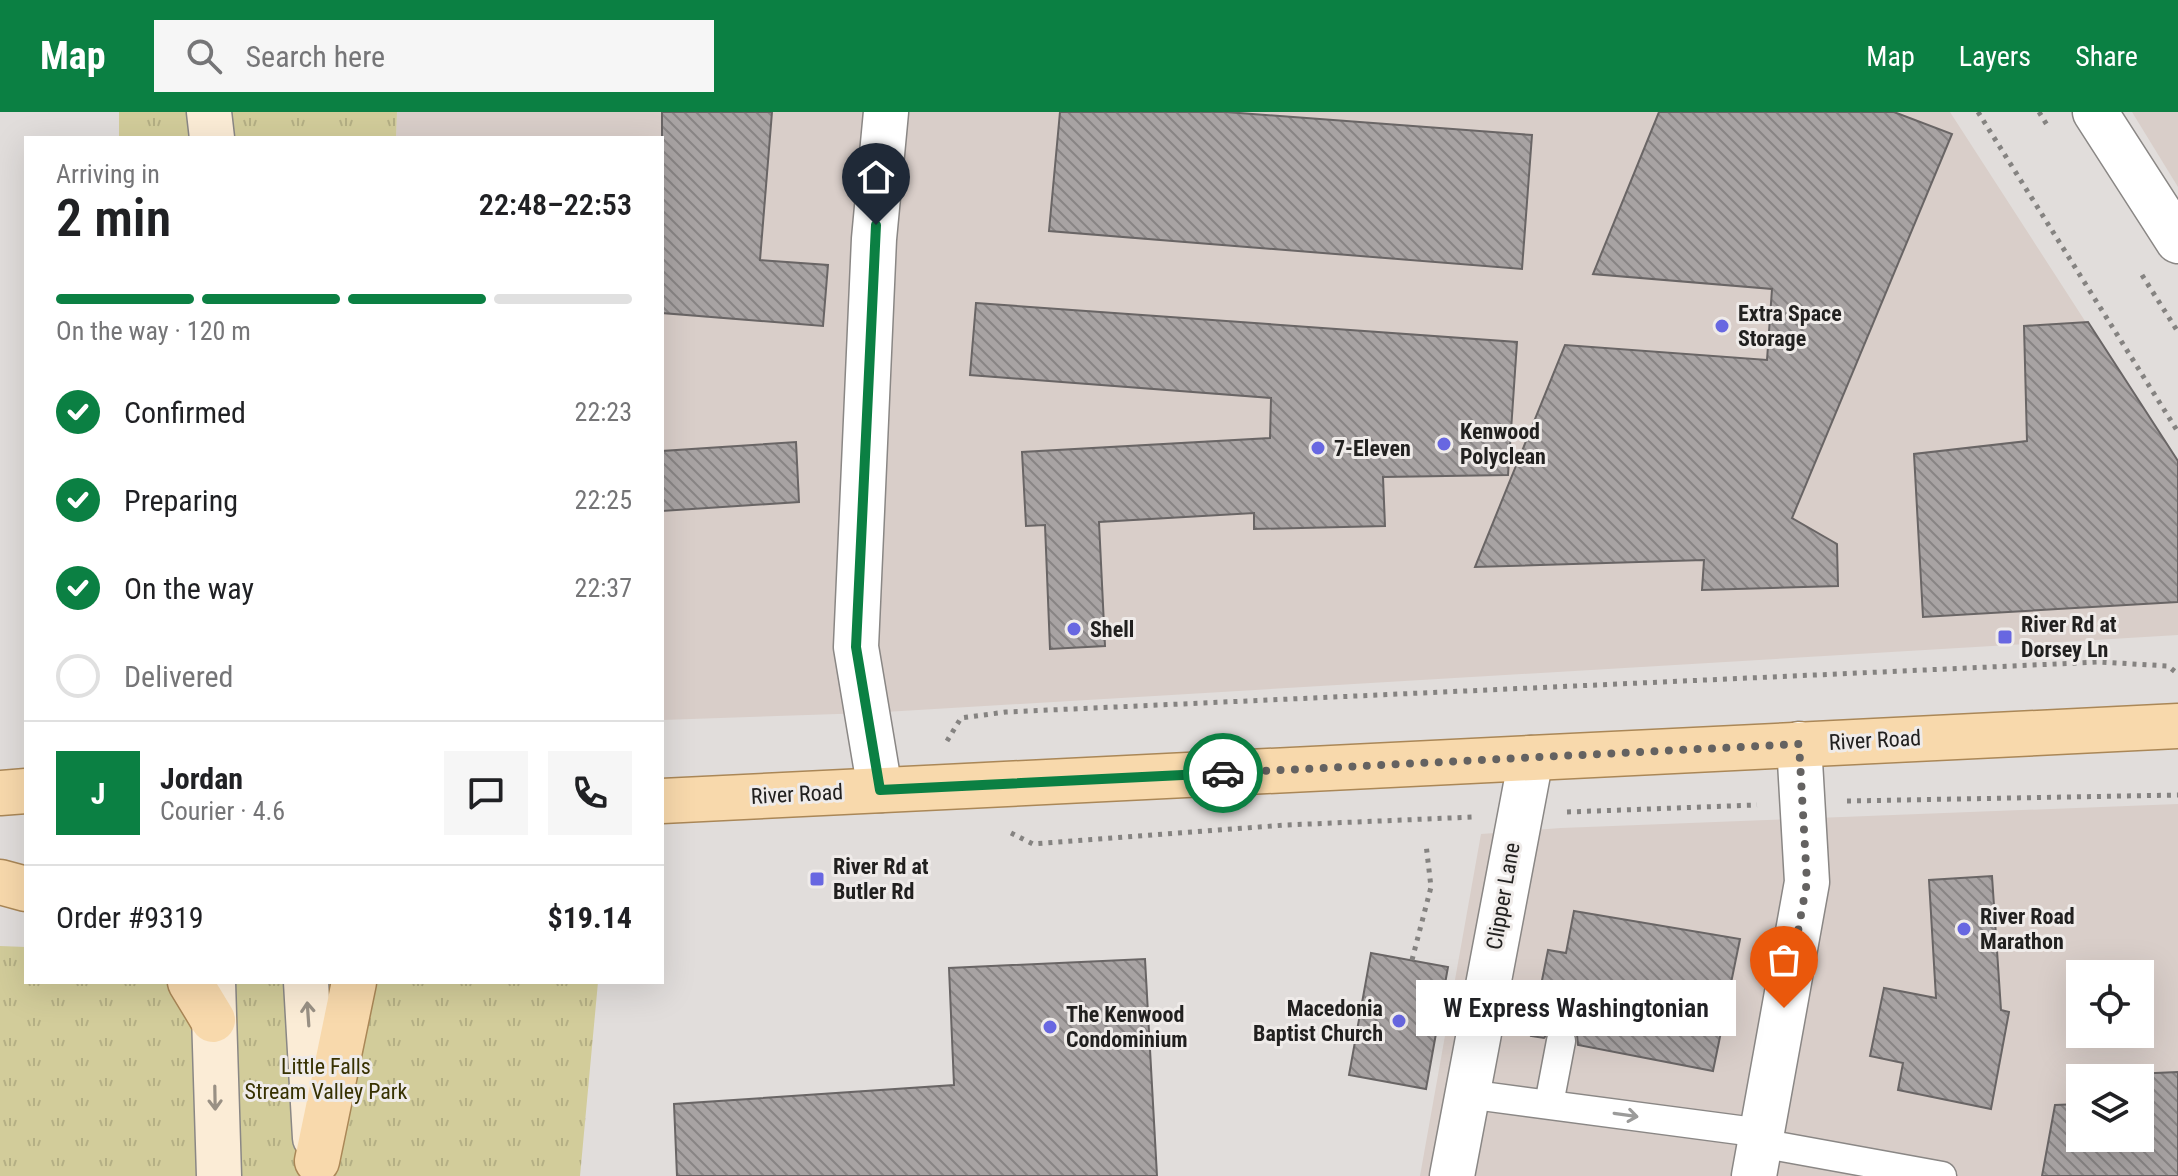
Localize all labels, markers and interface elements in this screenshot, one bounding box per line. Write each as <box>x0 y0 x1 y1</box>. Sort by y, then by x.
search box <box>154 20 714 92</box>
text: Map <box>40 34 106 78</box>
icon: search <box>182 34 226 78</box>
text: Search here <box>246 39 385 74</box>
text: Map <box>1866 40 1915 73</box>
text: Layers <box>1959 40 2031 73</box>
text: Share <box>2075 40 2138 73</box>
pin <box>842 143 910 225</box>
icon: home <box>854 155 898 199</box>
text: Arriving in <box>56 159 160 189</box>
text: 22:48–22:53 <box>479 187 632 222</box>
text: 2 min <box>56 188 171 249</box>
place label: Extra Space Storage <box>1738 301 1842 351</box>
text: On the way · 120 m <box>56 316 251 346</box>
marker: Extra Space Storage <box>1713 317 1731 335</box>
icon: check <box>56 390 100 434</box>
text: Confirmed <box>124 395 246 430</box>
text: 22:23 <box>575 397 632 427</box>
place label: Kenwood Polyclean <box>1460 419 1546 469</box>
marker: Kenwood Polyclean <box>1435 435 1453 453</box>
place label: 7-Eleven <box>1334 436 1411 461</box>
marker: 7-Eleven <box>1309 439 1327 457</box>
icon: check <box>56 478 100 522</box>
text: Preparing <box>124 483 238 518</box>
text: 22:25 <box>575 485 632 515</box>
icon: check <box>56 566 100 610</box>
text: On the way <box>124 571 254 606</box>
text: 22:37 <box>575 573 632 603</box>
place label: River Rd at Dorsey Ln <box>2021 612 2117 662</box>
place label: Shell <box>1090 617 1134 642</box>
marker: Shell <box>1065 620 1083 638</box>
marker: River Rd at Dorsey Ln <box>1996 628 2014 646</box>
text: Delivered <box>124 659 233 694</box>
street label: River Road <box>1828 725 1922 755</box>
courier <box>1183 733 1263 813</box>
button: chat <box>444 751 528 835</box>
button: phone <box>548 751 632 835</box>
icon: car <box>1201 751 1245 795</box>
text: Jordan <box>160 761 243 796</box>
text: J <box>91 776 105 811</box>
street label: River Road <box>750 779 844 809</box>
text: Courier · 4.6 <box>160 796 285 826</box>
street label: Clipper Lane <box>1481 840 1525 952</box>
place label: River Rd at Butler Rd <box>833 854 929 904</box>
marker: River Rd at Butler Rd <box>808 870 826 888</box>
text: Order #9319 <box>56 900 204 935</box>
text: $19.14 <box>547 900 632 935</box>
place label: River Road Marathon <box>1980 904 2075 954</box>
marker: River Road Marathon <box>1955 920 1973 938</box>
pin <box>1750 926 1818 1008</box>
icon: bag <box>1762 938 1806 982</box>
map controls <box>2066 960 2154 1152</box>
button: locate <box>2066 960 2154 1048</box>
callout: W Express Washingtonian <box>1416 980 1736 1036</box>
text: W Express Washingtonian <box>1443 993 1709 1023</box>
place label: Macedonia Baptist Church <box>1253 996 1383 1046</box>
one-way arrow <box>300 1001 315 1028</box>
place label: The Kenwood Condominium <box>1066 1002 1188 1052</box>
marker: Macedonia Baptist Church <box>1390 1012 1408 1030</box>
marker: The Kenwood Condominium <box>1041 1018 1059 1036</box>
park label: Little Falls Stream Valley Park <box>245 1054 408 1104</box>
button: layers <box>2066 1064 2154 1152</box>
one-way arrow <box>208 1084 223 1111</box>
one-way arrow <box>1613 1108 1638 1123</box>

